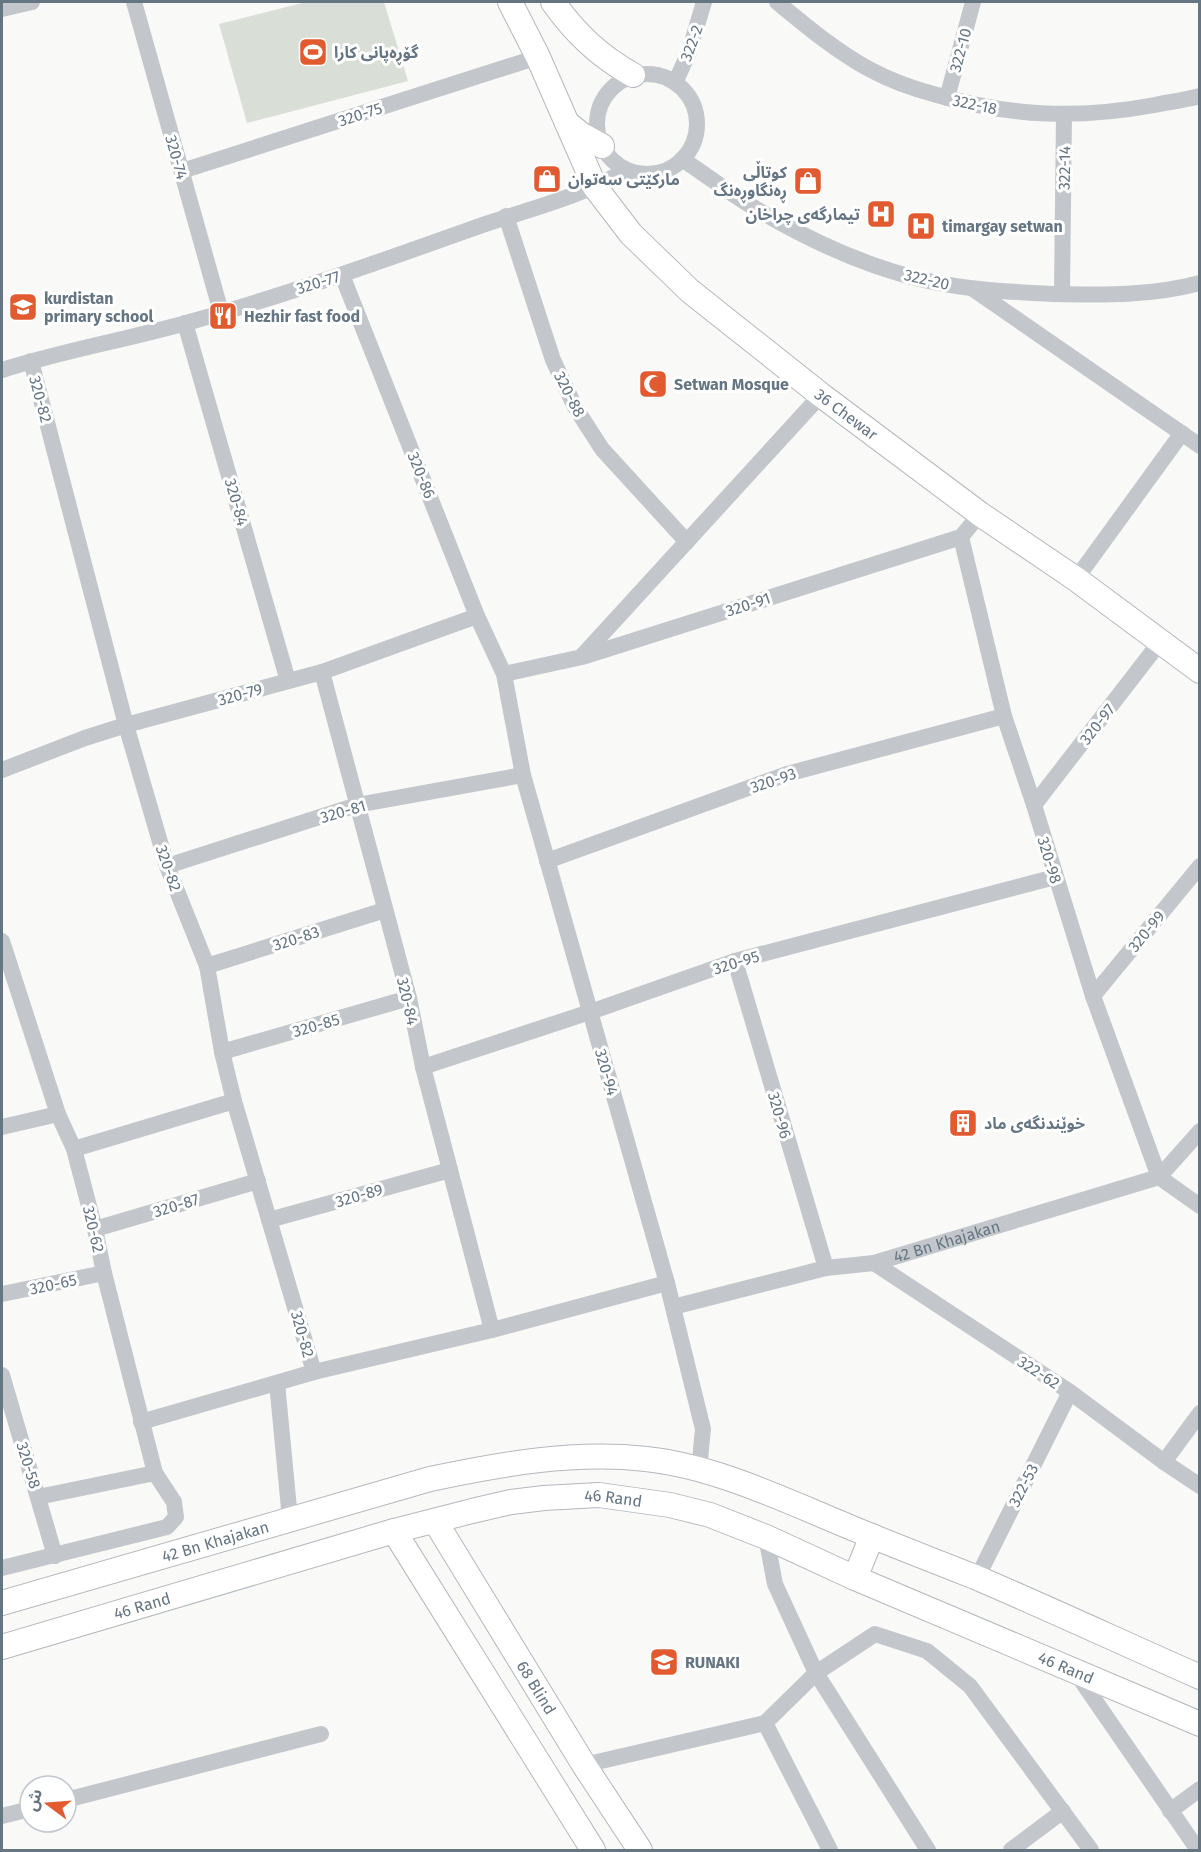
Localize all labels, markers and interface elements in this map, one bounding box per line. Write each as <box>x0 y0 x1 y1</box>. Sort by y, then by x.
street label: 322-2 <box>676 22 707 64</box>
street label: 322-10 <box>946 26 975 74</box>
sports icon: گۆڕەپانی کارا <box>297 36 329 68</box>
place label: گۆڕەپانی کارا <box>334 43 419 66</box>
street label: 322-18 <box>951 91 999 118</box>
street label: 320-75 <box>336 98 385 130</box>
street label: 320-74 <box>161 133 192 182</box>
street label: 322-14 <box>1055 145 1074 190</box>
place label: کوتاڵی ڕەنگاوڕەنگ <box>714 160 788 204</box>
shop icon: مارکێتی سەتوان <box>531 163 563 195</box>
shop icon: کوتاڵی ڕەنگاوڕەنگ <box>792 165 824 197</box>
place label: مارکێتی سەتوان <box>568 170 680 189</box>
hospital icon: تیمارگەی چراخان <box>865 198 897 230</box>
place label: تیمارگەی چراخان <box>745 205 860 225</box>
hospital icon: timargay setwan <box>905 210 937 242</box>
place label: timargay setwan <box>942 217 1063 236</box>
street label: 322-20 <box>902 265 951 294</box>
street label: 320-77 <box>294 267 342 298</box>
place label: kurdistan primary school <box>44 289 154 326</box>
school or university icon: kurdistan primary school <box>7 291 39 323</box>
restaurant icon: Hezhir fast food <box>207 300 239 332</box>
place label: Hezhir fast food <box>244 307 360 326</box>
street label: 320-88 <box>550 368 589 420</box>
mosque icon: Setwan Mosque <box>637 368 669 400</box>
street label: 320-82 <box>25 374 56 425</box>
place label: Setwan Mosque <box>674 375 789 394</box>
street label: 36 Chewar <box>811 385 882 445</box>
street label: 320-86 <box>404 449 439 501</box>
street label: 320-84 <box>221 476 252 529</box>
street label: 320-91 <box>723 588 773 621</box>
street label: 320-79 <box>216 679 265 710</box>
street label: 320-97 <box>1076 700 1119 748</box>
street label: 320-93 <box>748 764 798 797</box>
street label: 320-81 <box>318 796 368 827</box>
street label: 320-98 <box>1033 834 1066 886</box>
street label: 320-82 <box>152 843 185 894</box>
street label: 320-99 <box>1124 907 1169 956</box>
street label: 320-83 <box>270 922 322 955</box>
street label: 320-95 <box>711 946 762 978</box>
street label: 320-84 <box>393 975 422 1027</box>
street label: 320-85 <box>290 1010 342 1041</box>
street label: 320-94 <box>591 1047 622 1098</box>
street label: 320-96 <box>764 1090 795 1141</box>
building icon: خوێندنگەی ماد <box>947 1107 979 1139</box>
place label: خوێندنگەی ماد <box>984 1114 1085 1133</box>
street label: 320-89 <box>333 1180 385 1211</box>
street label: 320-87 <box>151 1190 201 1221</box>
street label: 320-62 <box>79 1204 108 1254</box>
street label: 42 Bn Khajakan <box>891 1217 1002 1267</box>
street label: 320-65 <box>28 1270 78 1299</box>
street label: 320-82 <box>287 1309 318 1360</box>
street label: 322-62 <box>1014 1352 1063 1393</box>
street label: 320-58 <box>12 1440 45 1491</box>
street label: 322-53 <box>1005 1460 1042 1510</box>
street label: 46 Rand <box>584 1486 643 1511</box>
street label: 42 Bn Khajakan <box>160 1517 271 1566</box>
street label: 46 Rand <box>111 1589 173 1623</box>
school or university icon: RUNAKI <box>648 1646 680 1678</box>
street label: 46 Rand <box>1035 1648 1097 1688</box>
place label: RUNAKI <box>685 1653 740 1672</box>
street label: 68 Blind <box>513 1657 560 1718</box>
north arrow <box>18 1774 78 1834</box>
text: ش <box>22 1787 46 1813</box>

